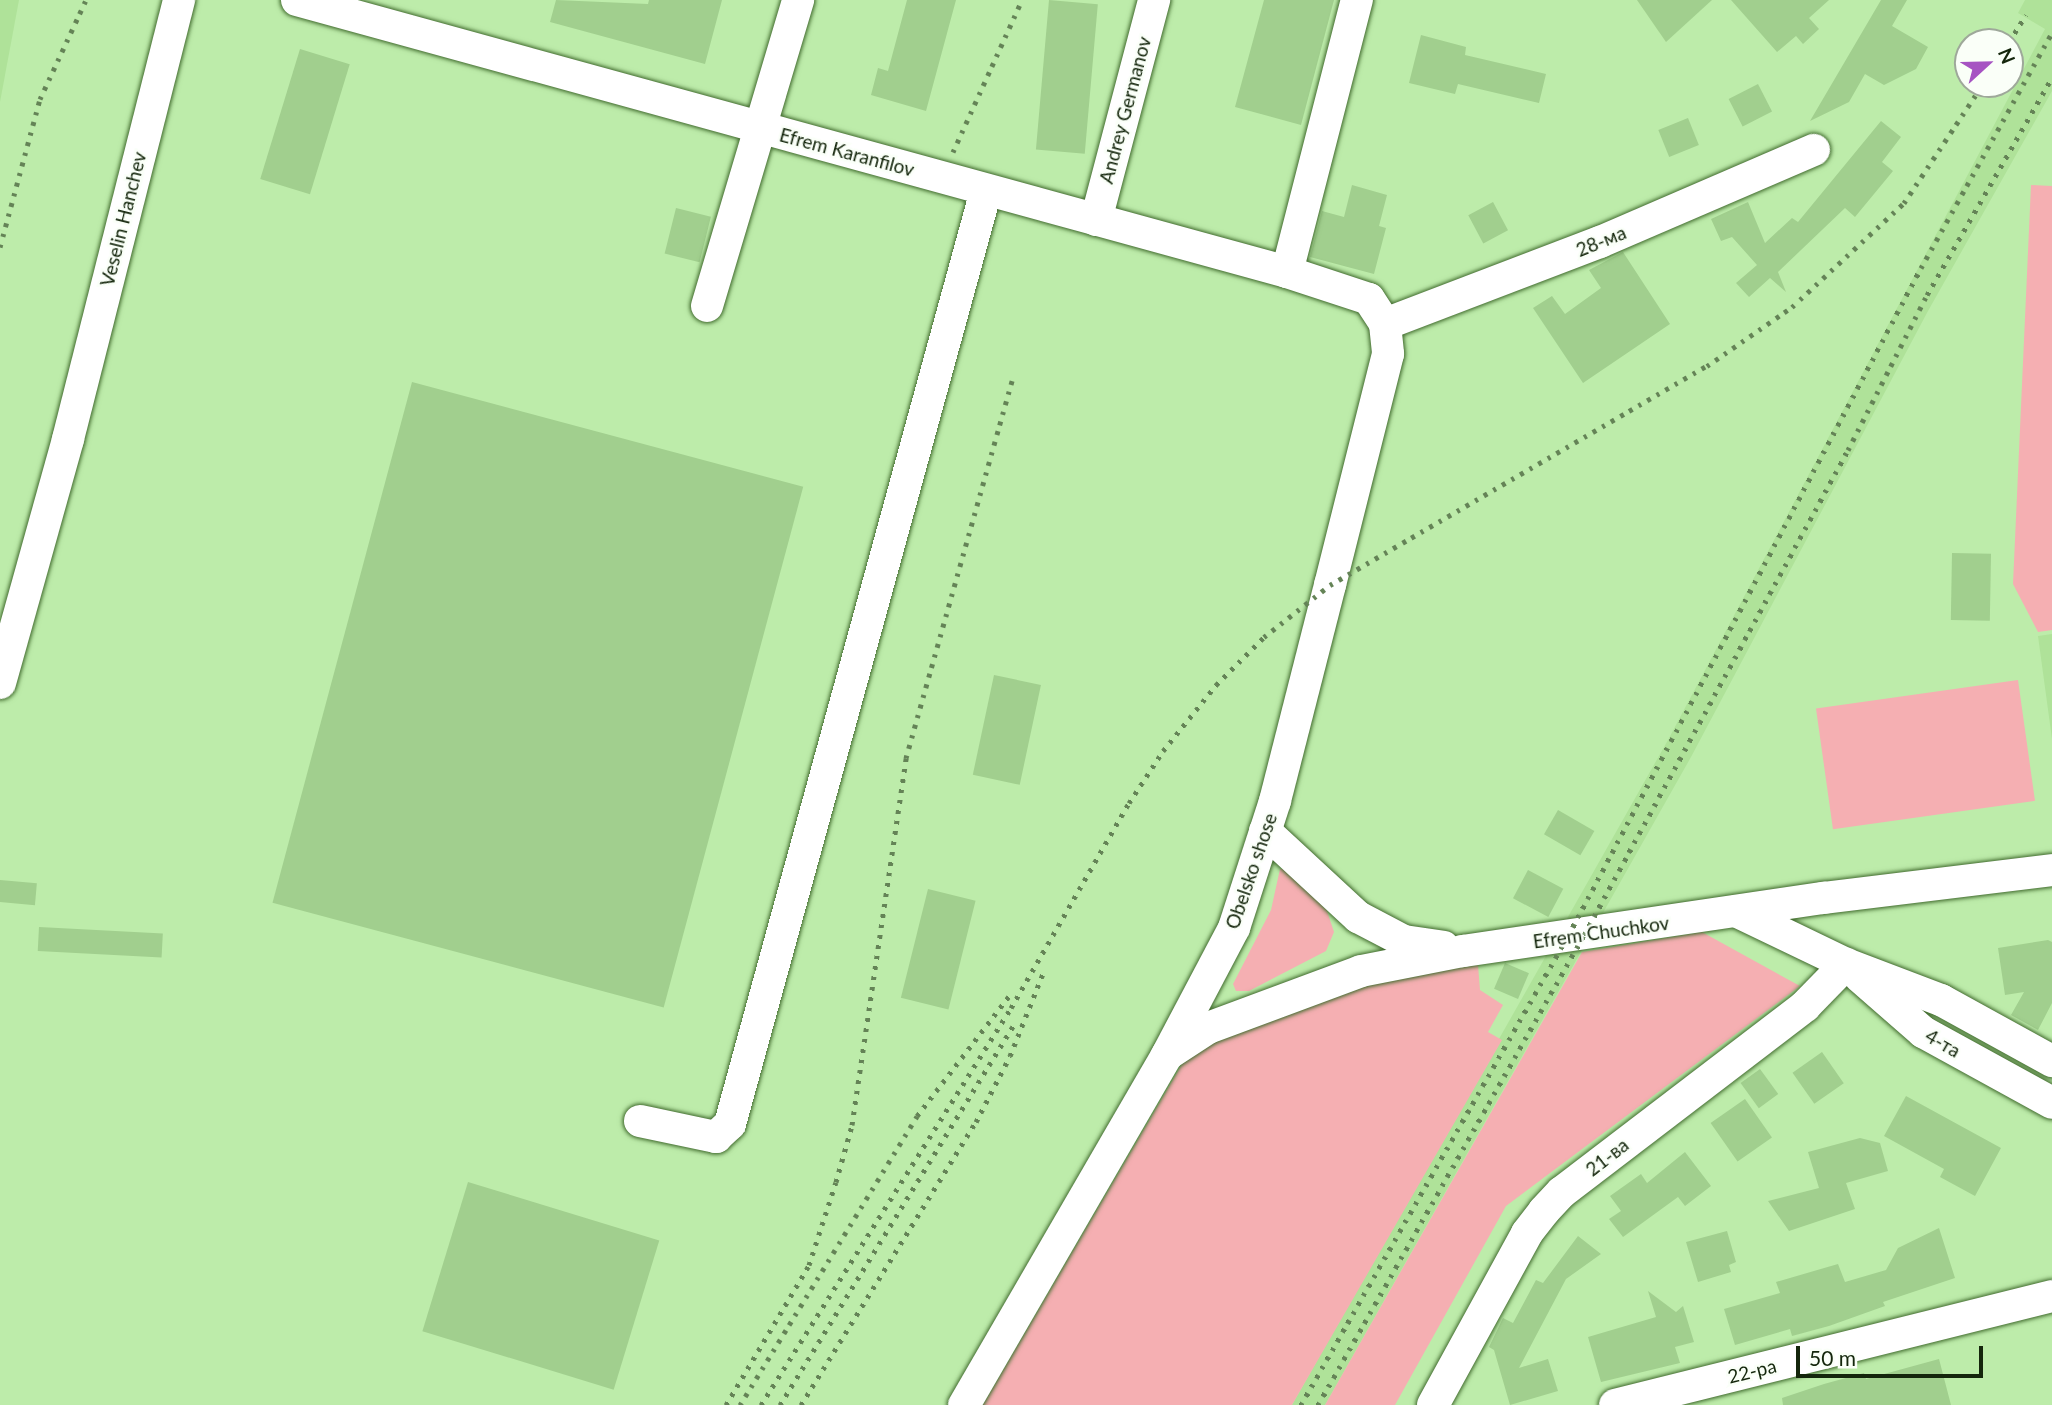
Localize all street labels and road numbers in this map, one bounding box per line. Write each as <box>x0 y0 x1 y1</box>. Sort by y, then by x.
street label: Andrey Germanov <box>1094 34 1156 186</box>
street label: Efrem Karanfilov <box>777 123 917 181</box>
street label: Veselin Hanchev <box>95 149 151 289</box>
street label: 28-ма <box>1573 221 1629 261</box>
street label: Obelsko shose <box>1221 810 1281 932</box>
street label: Efrem Chuchkov <box>1531 911 1671 953</box>
street label: 4-та <box>1921 1024 1965 1062</box>
street label: 21-ва <box>1581 1133 1633 1181</box>
street label: 22-ра <box>1725 1354 1779 1388</box>

